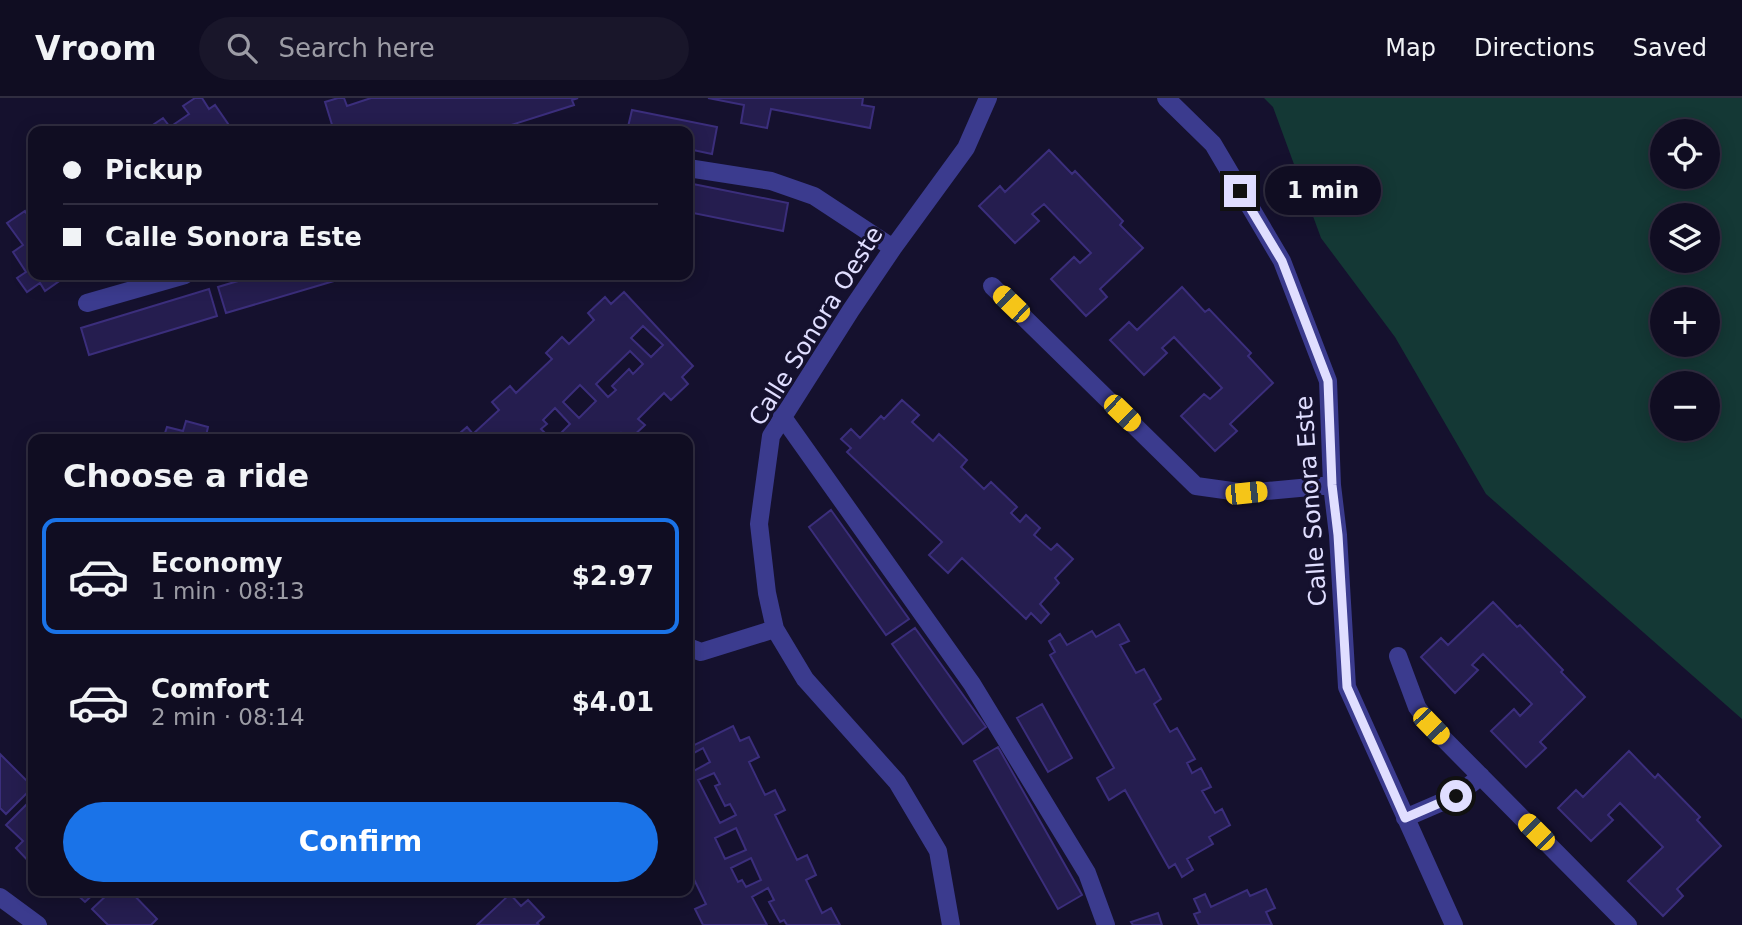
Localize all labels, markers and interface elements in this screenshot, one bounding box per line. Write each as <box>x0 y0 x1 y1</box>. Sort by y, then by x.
search box <box>199 17 689 80</box>
text: Vroom <box>35 29 157 68</box>
icon: search <box>223 29 261 67</box>
text: Search here <box>279 33 435 63</box>
text: Map <box>1385 34 1436 62</box>
text: Directions <box>1474 34 1595 62</box>
text: Saved <box>1633 34 1707 62</box>
map controls <box>1650 119 1720 441</box>
button: locate <box>1650 119 1720 189</box>
text: Pickup <box>105 155 203 185</box>
callout: 1 min <box>1264 166 1380 216</box>
route end <box>1224 175 1256 207</box>
text: 1 min <box>1287 177 1359 203</box>
button: layers <box>1650 203 1720 273</box>
street label: Calle Sonora Oeste <box>743 221 889 431</box>
text: Calle Sonora Este <box>105 222 362 252</box>
car <box>989 282 1034 326</box>
button: + <box>1650 287 1720 357</box>
button: − <box>1650 371 1720 441</box>
car <box>1100 391 1145 435</box>
street label: Calle Sonora Este <box>1290 395 1332 607</box>
text: Choose a ride <box>63 457 309 495</box>
car <box>1225 480 1268 506</box>
icon: car <box>67 545 130 608</box>
text: Economy <box>151 548 282 578</box>
text: $2.97 <box>572 561 654 591</box>
text: 1 min · 08:13 <box>151 578 305 604</box>
icon: car <box>67 671 130 734</box>
text: Comfort <box>151 674 269 704</box>
text: $4.01 <box>572 687 654 717</box>
text: 2 min · 08:14 <box>151 704 305 730</box>
car <box>1409 704 1454 748</box>
route start <box>1440 780 1472 812</box>
button: Confirm <box>63 802 658 882</box>
car <box>1514 810 1559 854</box>

